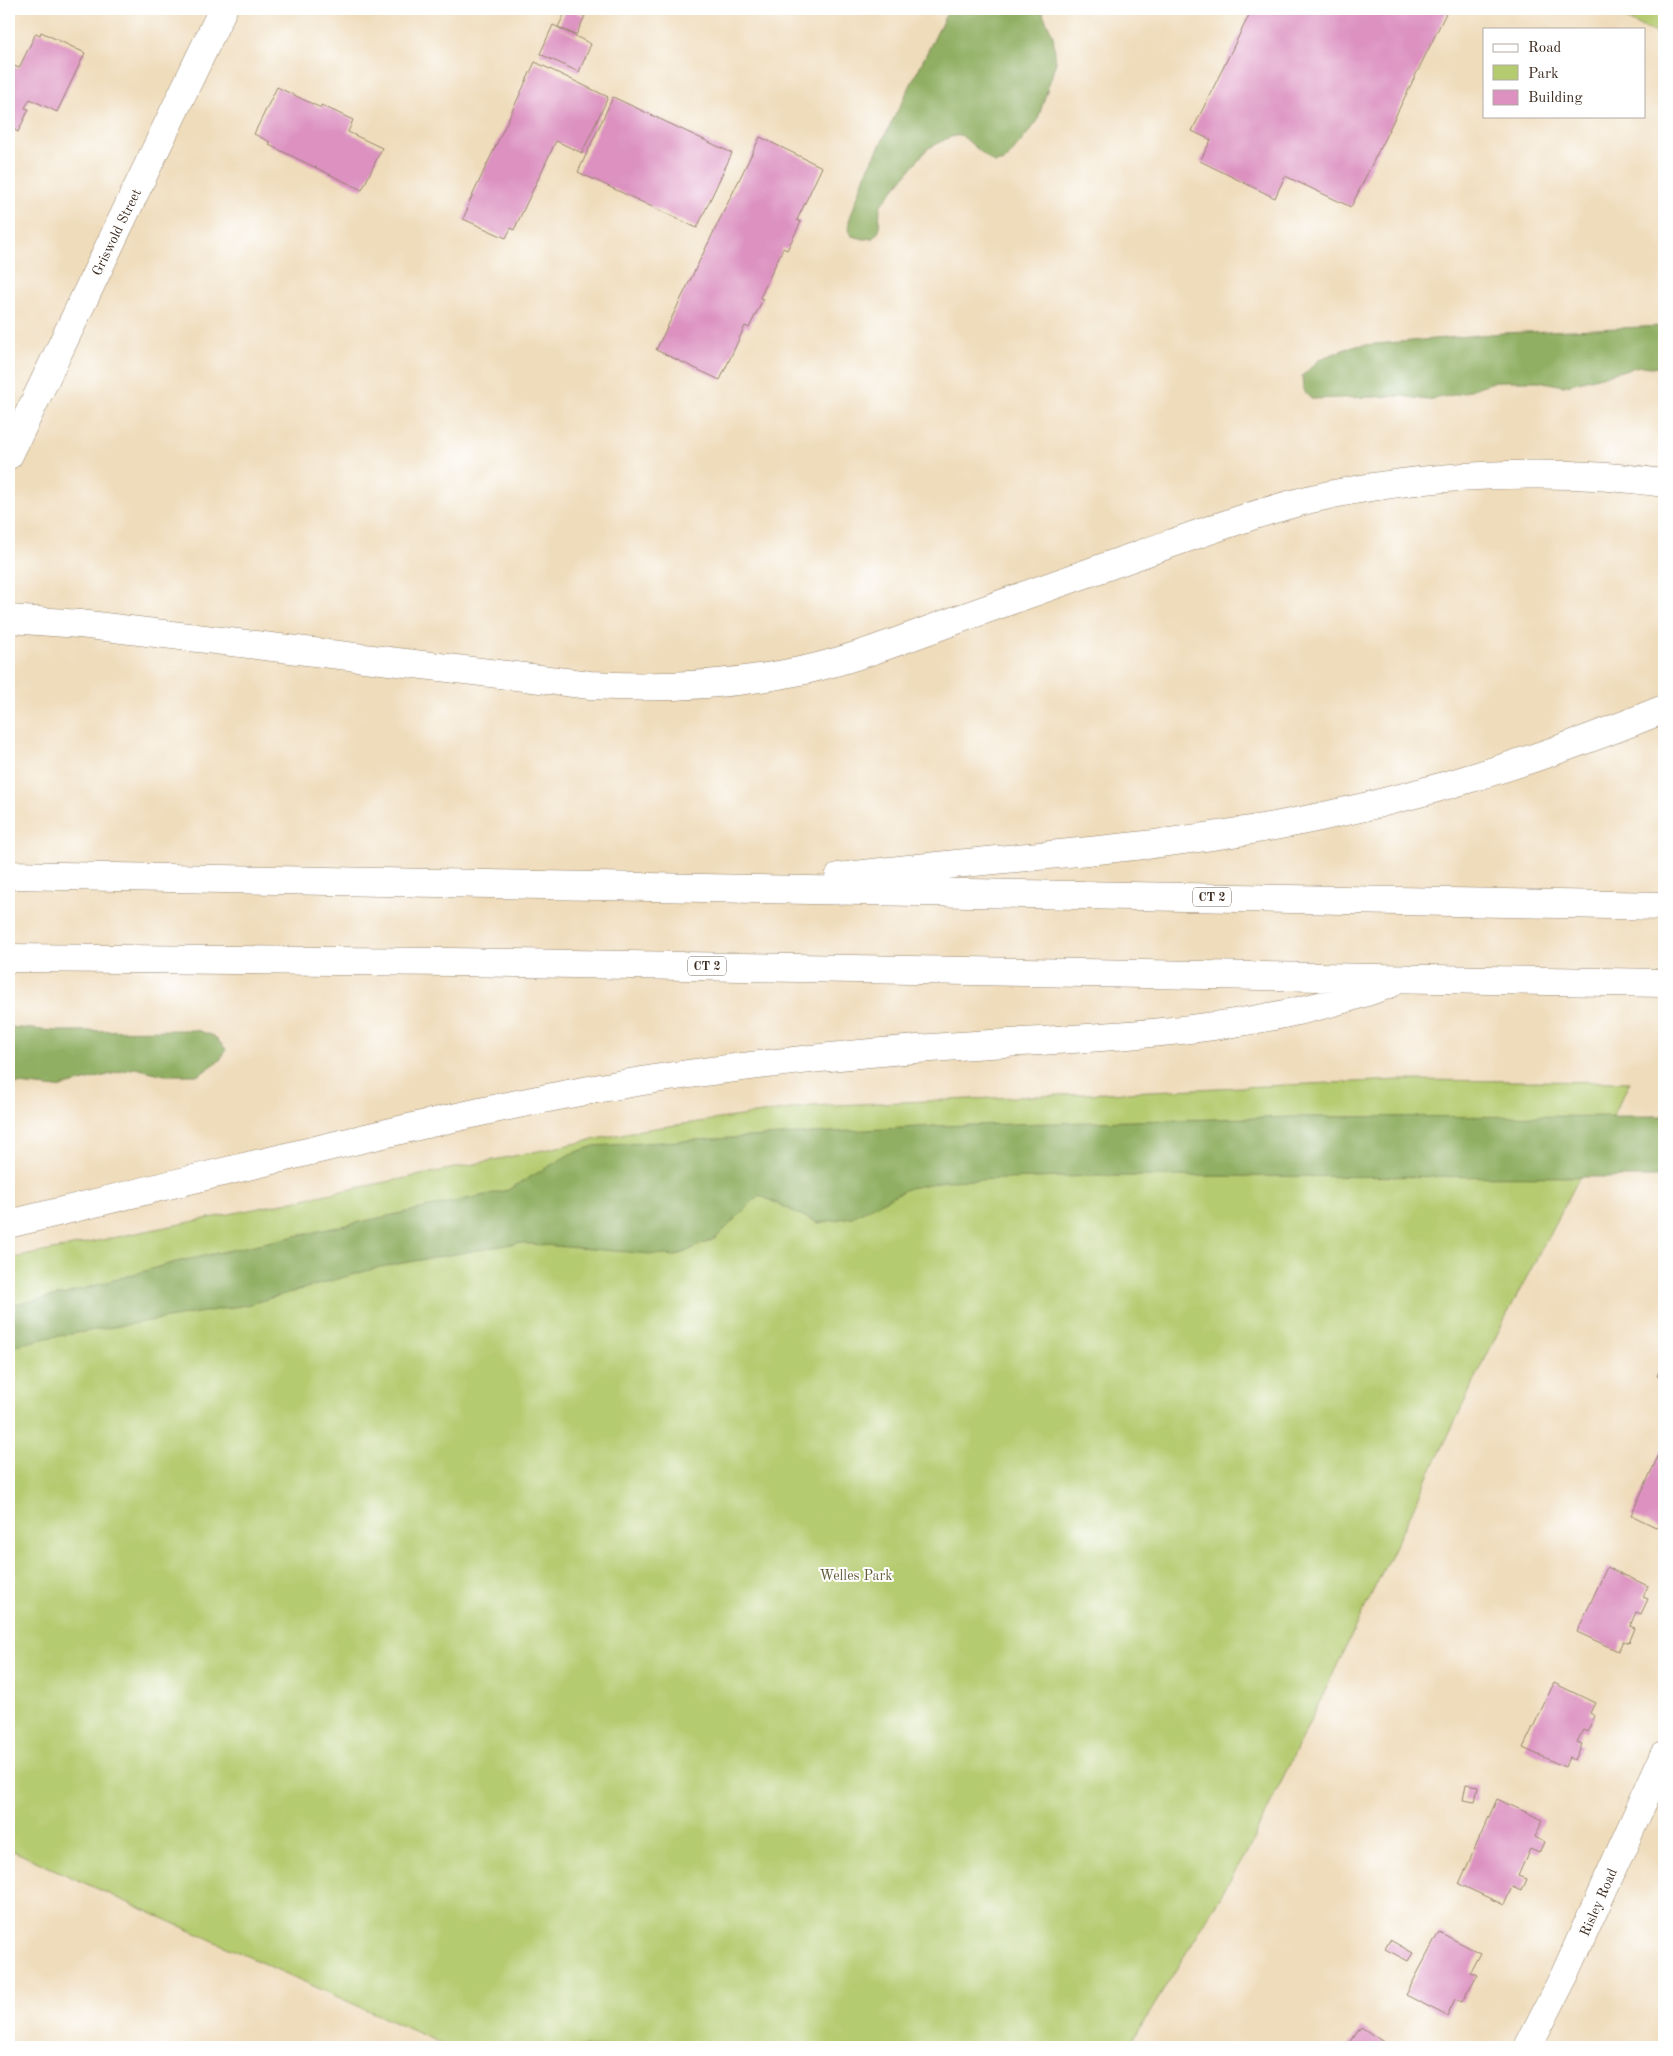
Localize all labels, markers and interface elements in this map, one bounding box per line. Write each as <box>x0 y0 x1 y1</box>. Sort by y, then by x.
legend <box>1483 28 1646 118</box>
text: Road <box>1528 41 1562 56</box>
text: Park <box>1528 67 1559 82</box>
text: Building <box>1528 91 1583 106</box>
street label: Griswold Street <box>90 187 144 278</box>
road number: CT 2 <box>1193 888 1231 906</box>
road number: CT 2 <box>688 956 726 976</box>
park label: Welles Park <box>820 1569 892 1583</box>
street label: Risley Road <box>1578 1866 1620 1938</box>

